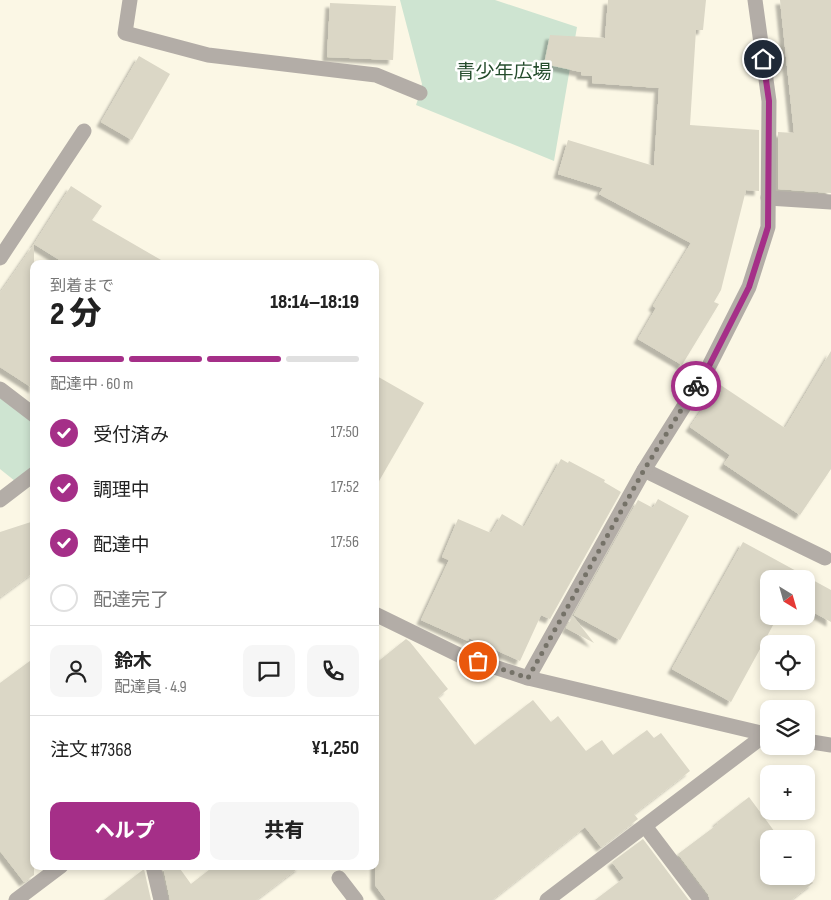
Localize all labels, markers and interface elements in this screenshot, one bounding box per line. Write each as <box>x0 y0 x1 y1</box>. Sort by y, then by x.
pin <box>742 38 784 80</box>
icon: home <box>749 45 777 73</box>
park label: 青少年広場 <box>456 61 552 84</box>
text: 到着まで <box>50 277 114 296</box>
text: 18:14–18:19 <box>270 291 359 314</box>
text: 2 分 <box>50 295 101 334</box>
courier <box>671 361 721 411</box>
icon: bike <box>682 372 710 400</box>
text: 配達中 · 60 m <box>50 375 133 394</box>
icon: check <box>50 419 78 447</box>
text: 17:50 <box>331 423 359 442</box>
text: 受付済み <box>93 424 169 447</box>
icon: check <box>50 474 78 502</box>
text: 17:52 <box>331 478 359 497</box>
text: 調理中 <box>93 479 150 502</box>
icon: check <box>50 529 78 557</box>
text: 17:56 <box>331 533 359 552</box>
text: 配達中 <box>93 534 150 557</box>
north arrow <box>760 570 815 625</box>
map controls <box>760 570 815 885</box>
text: 配達完了 <box>93 589 169 612</box>
button: locate <box>760 635 815 690</box>
pin <box>457 640 499 682</box>
button: person <box>50 645 102 697</box>
button: chat <box>243 645 295 697</box>
button: phone <box>307 645 359 697</box>
icon: bag <box>464 647 492 675</box>
text: 鈴木 <box>114 650 152 673</box>
text: 配達員 · 4.9 <box>114 678 187 697</box>
button: layers <box>760 700 815 755</box>
text: ¥1,250 <box>311 737 359 760</box>
text: 注文 #7368 <box>50 739 132 762</box>
button: + <box>760 765 815 820</box>
button: ヘルプ <box>50 802 200 860</box>
button: 共有 <box>210 802 359 860</box>
button: − <box>760 830 815 885</box>

